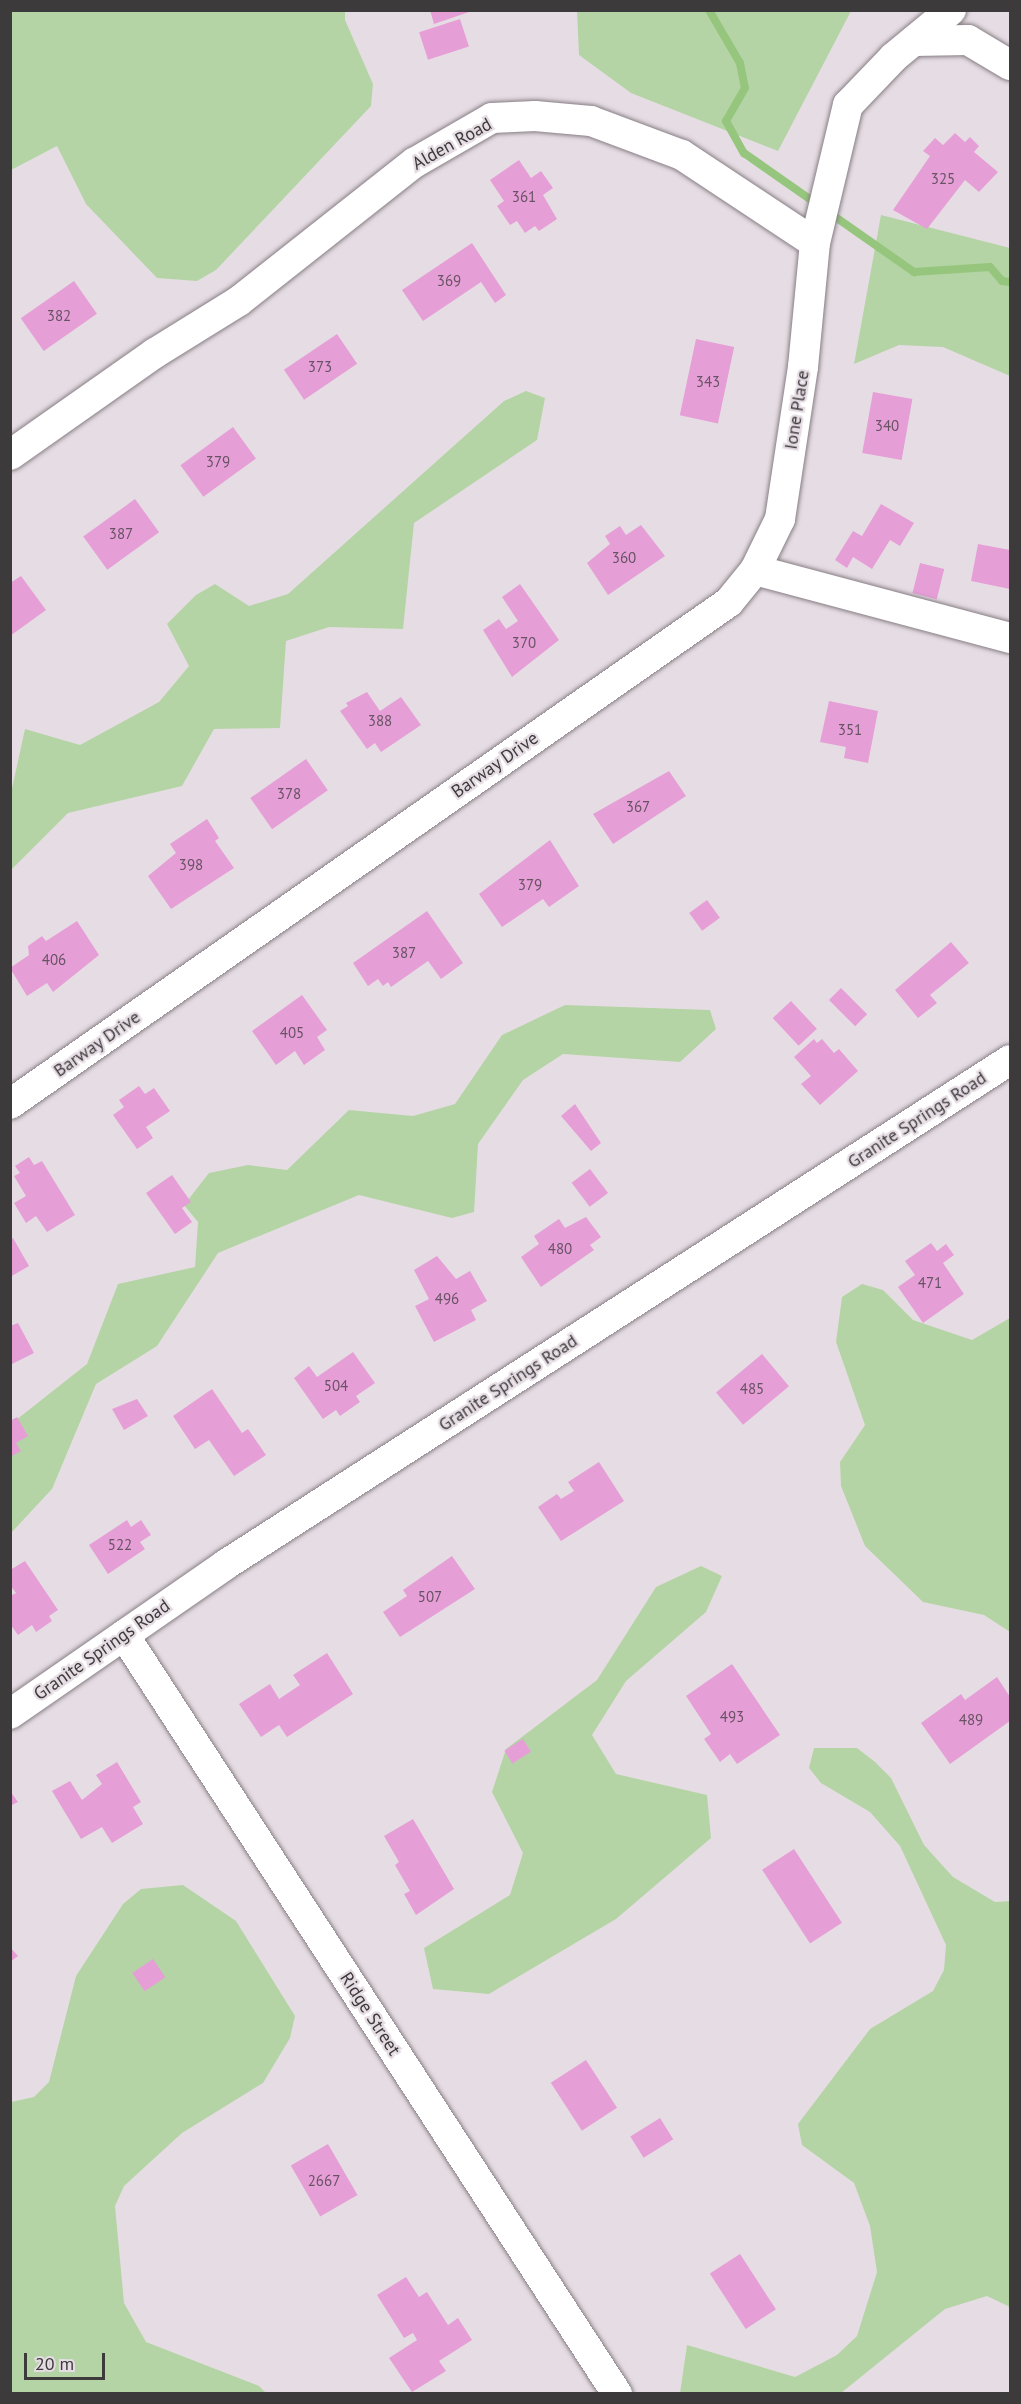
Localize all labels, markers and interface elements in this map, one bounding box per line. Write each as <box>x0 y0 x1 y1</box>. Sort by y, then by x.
street label: Alden Road <box>409 113 495 175</box>
house number: 325 <box>931 170 955 188</box>
house number: 361 <box>512 188 536 206</box>
house number: 369 <box>437 272 461 290</box>
house number: 382 <box>47 307 71 325</box>
house number: 373 <box>308 358 332 376</box>
street label: Ione Place <box>780 369 814 451</box>
house number: 343 <box>696 373 720 391</box>
house number: 340 <box>875 417 899 435</box>
house number: 379 <box>206 453 230 471</box>
house number: 387 <box>109 525 133 543</box>
house number: 360 <box>612 549 636 567</box>
house number: 370 <box>512 634 536 652</box>
house number: 388 <box>368 712 392 730</box>
house number: 351 <box>838 721 862 739</box>
street label: Barway Drive <box>447 727 543 803</box>
house number: 378 <box>277 785 301 803</box>
house number: 367 <box>626 798 650 816</box>
house number: 398 <box>179 856 203 874</box>
house number: 379 <box>518 876 542 894</box>
house number: 387 <box>392 944 416 962</box>
house number: 406 <box>42 951 66 969</box>
street label: Barway Drive <box>49 1006 145 1082</box>
house number: 405 <box>280 1024 304 1042</box>
street label: Granite Springs Road <box>844 1067 990 1173</box>
house number: 480 <box>548 1240 572 1258</box>
house number: 471 <box>918 1274 942 1292</box>
house number: 496 <box>435 1290 459 1308</box>
street label: Granite Springs Road <box>435 1330 581 1436</box>
house number: 504 <box>324 1377 348 1395</box>
house number: 485 <box>740 1380 764 1398</box>
house number: 522 <box>108 1536 132 1554</box>
house number: 507 <box>418 1588 442 1606</box>
street label: Granite Springs Road <box>30 1595 174 1705</box>
house number: 493 <box>720 1708 744 1726</box>
house number: 489 <box>959 1711 983 1729</box>
street label: Ridge Street <box>335 1968 405 2060</box>
house number: 2667 <box>308 2172 340 2190</box>
scale bar <box>27 2341 108 2379</box>
text: 20 m <box>35 2352 74 2375</box>

